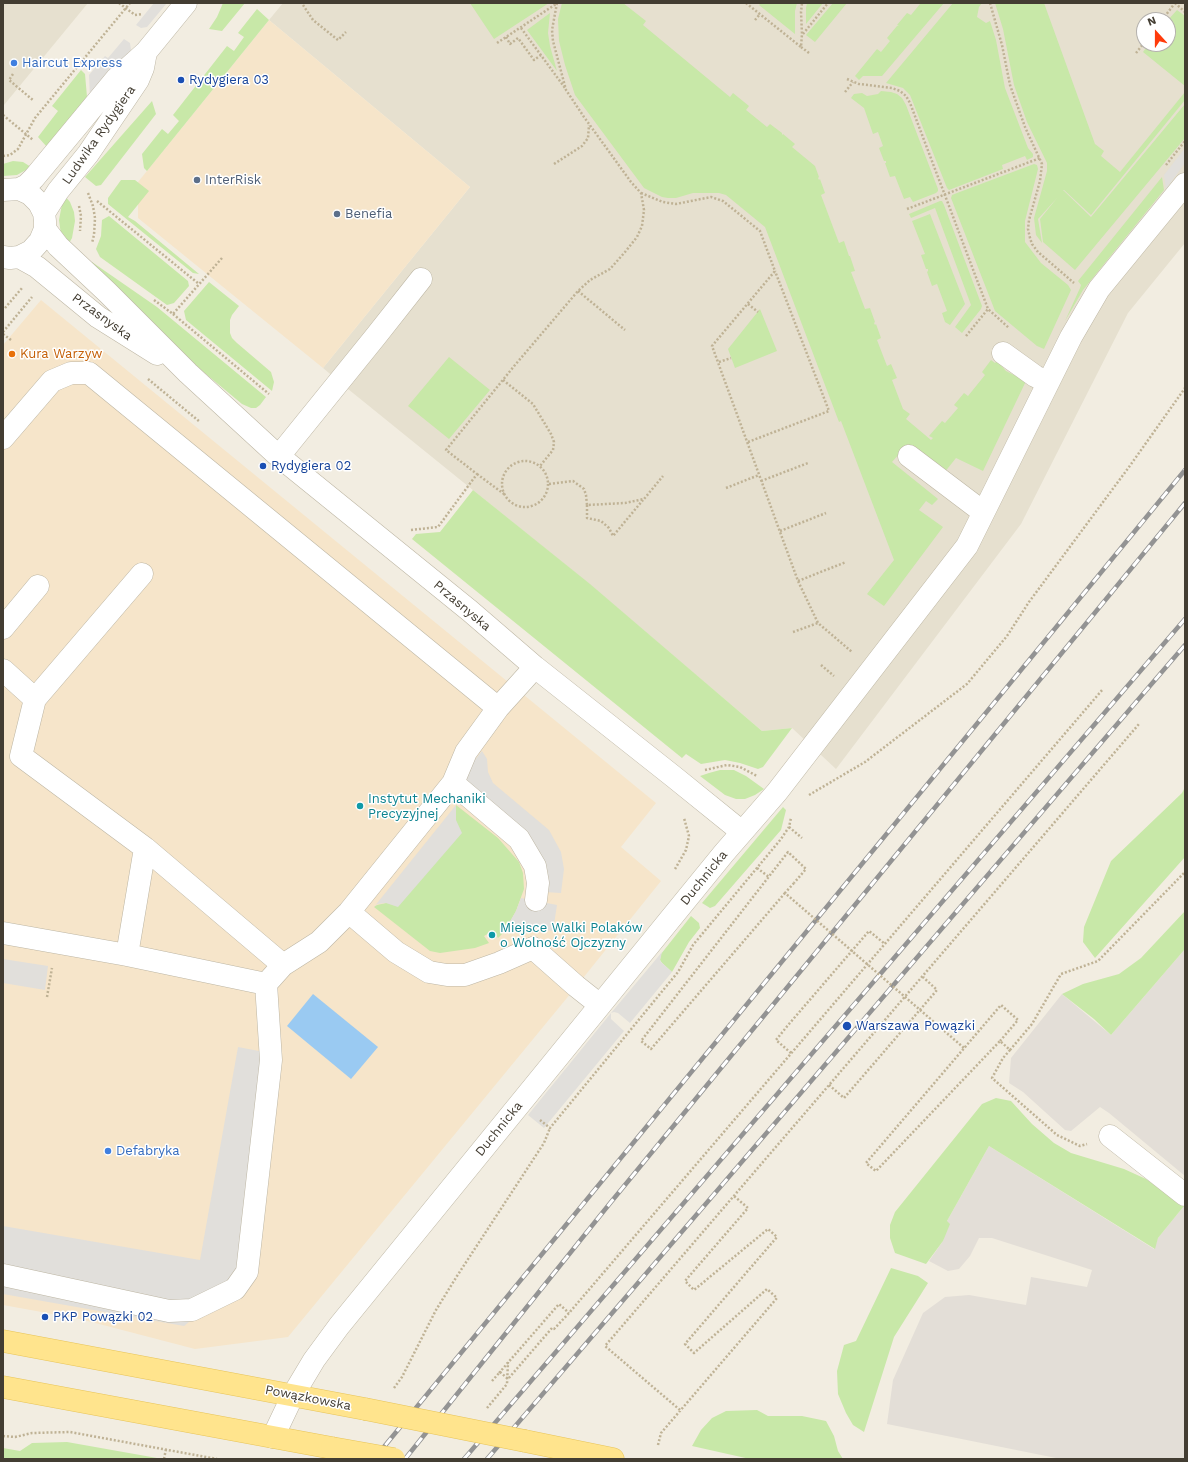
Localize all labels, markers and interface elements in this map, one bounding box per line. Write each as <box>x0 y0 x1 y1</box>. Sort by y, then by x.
north arrow <box>1136 12 1176 52</box>
text: N <box>1146 14 1158 29</box>
place label: Haircut Express <box>22 55 122 71</box>
marker: Haircut Express <box>9 58 19 68</box>
place label: Rydygiera 03 <box>189 72 269 88</box>
marker: Rydygiera 03 <box>176 75 186 85</box>
street label: Ludwika Rydygiera <box>59 82 139 188</box>
place label: InterRisk <box>205 172 261 188</box>
marker: InterRisk <box>192 175 202 185</box>
place label: Benefia <box>345 206 392 222</box>
marker: Benefia <box>332 209 342 219</box>
street label: Przasnyska <box>69 290 135 344</box>
place label: Kura Warzyw <box>20 346 102 362</box>
marker: Kura Warzyw <box>7 349 17 359</box>
place label: Rydygiera 02 <box>271 458 351 474</box>
marker: Rydygiera 02 <box>258 461 268 471</box>
street label: Przasnyska <box>430 577 494 635</box>
place label: Instytut Mechaniki Precyzyjnej <box>368 791 486 822</box>
marker: Instytut Mechaniki Precyzyjnej <box>355 801 365 811</box>
street label: Duchnicka <box>677 847 731 909</box>
place label: Miejsce Walki Polaków o Wolność Ojczyzny <box>500 920 643 951</box>
marker: Miejsce Walki Polaków o Wolność Ojczyzny <box>487 930 497 940</box>
place label: Warszawa Powązki <box>856 1018 975 1034</box>
marker: Warszawa Powązki <box>841 1020 853 1032</box>
street label: Duchnicka <box>472 1098 526 1160</box>
place label: Defabryka <box>116 1143 180 1159</box>
marker: Defabryka <box>103 1146 113 1156</box>
place label: PKP Powązki 02 <box>53 1309 153 1325</box>
marker: PKP Powązki 02 <box>40 1312 50 1322</box>
street label: Powązkowska <box>264 1382 352 1414</box>

